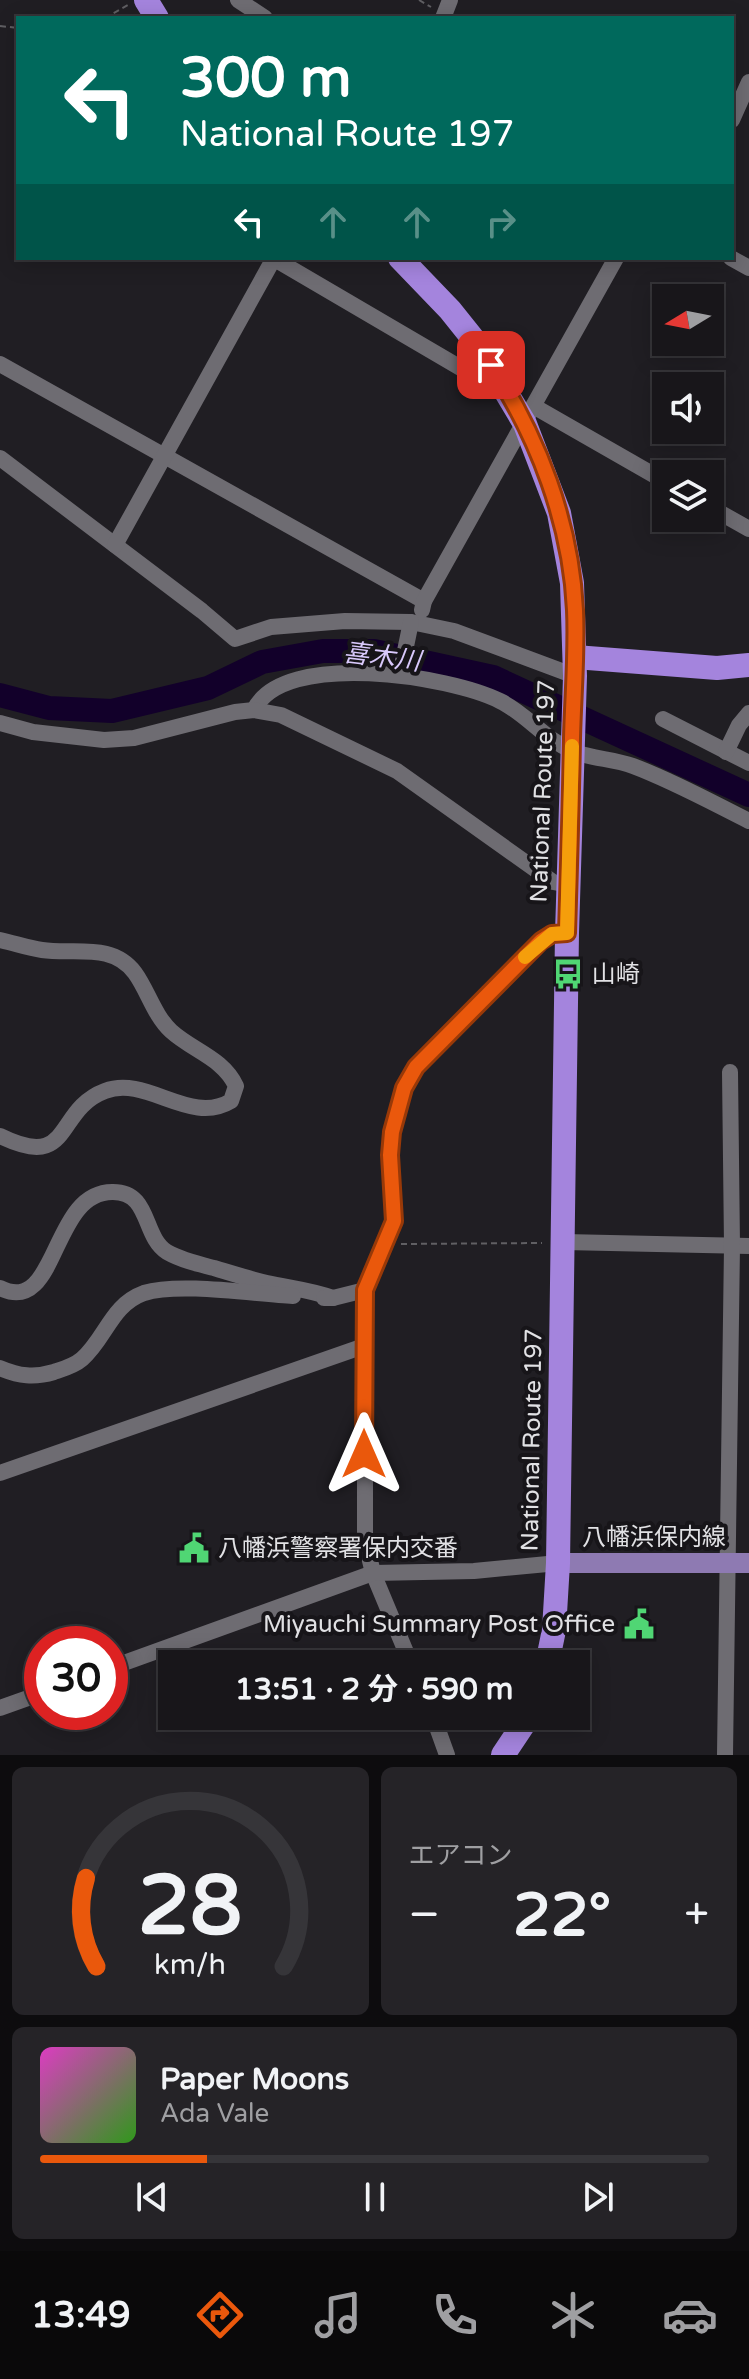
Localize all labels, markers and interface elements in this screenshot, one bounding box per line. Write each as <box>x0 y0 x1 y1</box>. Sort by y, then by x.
text: 300 m <box>180 45 351 112</box>
icon: left <box>48 48 152 152</box>
text: National Route 197 <box>180 113 514 156</box>
icon: left <box>227 200 271 244</box>
icon: ahead <box>311 200 355 244</box>
icon: ahead <box>395 200 439 244</box>
icon: right <box>479 200 523 244</box>
north arrow <box>652 284 724 356</box>
map controls <box>652 284 724 532</box>
pin <box>457 331 525 399</box>
icon: arrive <box>469 343 513 387</box>
button: sound <box>652 372 724 444</box>
button: layers <box>652 460 724 532</box>
water label: 喜木川 <box>341 637 426 678</box>
street label: National Route 197 <box>525 679 561 903</box>
bus stop icon: 山崎 <box>551 957 585 991</box>
place label: 山崎 <box>592 960 640 989</box>
street label: National Route 197 <box>516 1328 548 1552</box>
position arrow <box>322 1412 406 1496</box>
street label: 八幡浜保内線 <box>582 1523 726 1552</box>
public building icon: 八幡浜警察署保内交番 <box>177 1531 211 1565</box>
place label: 八幡浜警察署保内交番 <box>218 1534 458 1563</box>
public building icon: Miyauchi Summary Post Office <box>622 1607 656 1641</box>
place label: Miyauchi Summary Post Office <box>263 1610 615 1639</box>
speed limit sign: 30 <box>24 1626 128 1730</box>
text: 13:51 · 2 分 · 590 m <box>235 1671 513 1708</box>
text: エアコン <box>409 1840 513 1871</box>
text: 28 <box>138 1857 242 1957</box>
text: 22° <box>513 1880 611 1952</box>
text: − <box>409 1889 440 1942</box>
text: + <box>684 1889 709 1942</box>
text: km/h <box>154 1948 226 1982</box>
text: Paper Moons <box>160 2061 349 2098</box>
text: Ada Vale <box>160 2098 269 2129</box>
icon: previous <box>130 2175 174 2219</box>
icon: pause <box>353 2175 397 2219</box>
icon: next <box>576 2175 620 2219</box>
icon: directions <box>192 2287 248 2343</box>
icon: music <box>310 2287 366 2343</box>
icon: phone <box>427 2287 483 2343</box>
icon: climate <box>545 2287 601 2343</box>
icon: car <box>662 2287 718 2343</box>
text: 13:49 <box>31 2294 131 2337</box>

